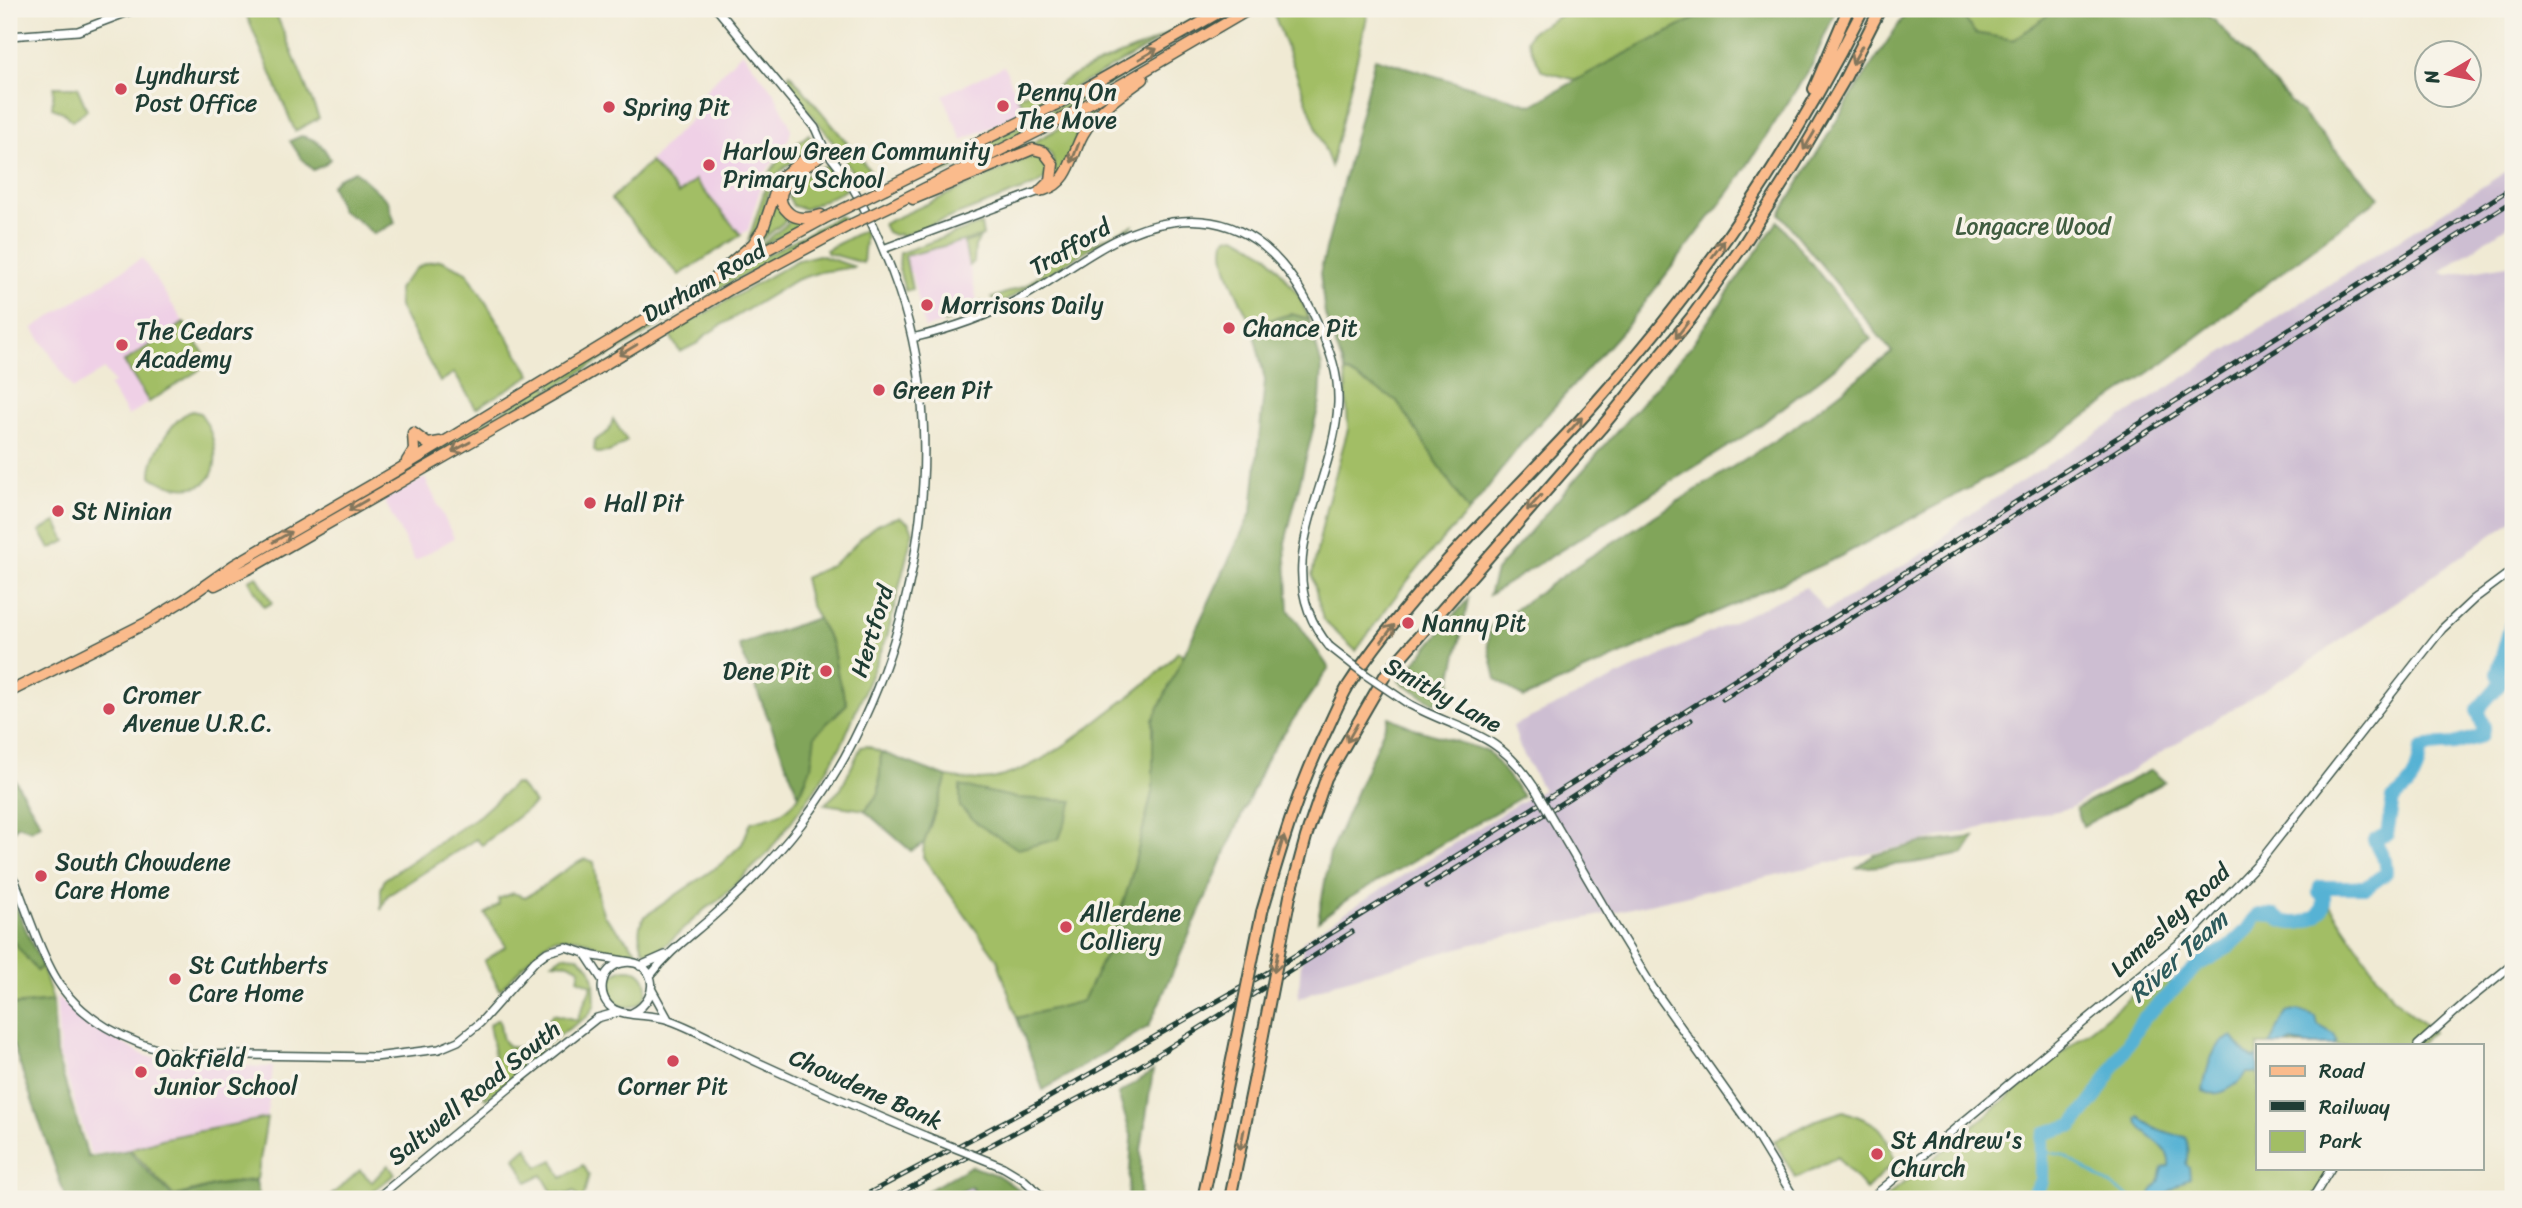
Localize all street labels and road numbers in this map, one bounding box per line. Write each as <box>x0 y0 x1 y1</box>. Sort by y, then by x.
street label: Trafford <box>1021 206 1120 287</box>
street label: Durham Road <box>634 228 776 335</box>
street label: Hertford <box>838 578 906 682</box>
street label: Smithy Lane <box>1376 645 1510 745</box>
street label: Lamesley Road <box>2100 851 2241 988</box>
street label: Saltwell Road South <box>378 1009 570 1177</box>
street label: Chowdene Bank <box>782 1036 950 1142</box>

